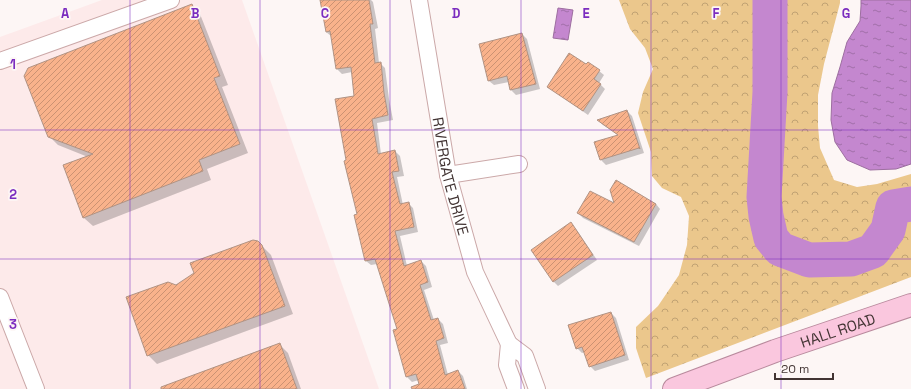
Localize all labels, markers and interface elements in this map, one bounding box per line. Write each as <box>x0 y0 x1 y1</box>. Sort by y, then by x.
text: A <box>61 5 70 22</box>
text: B <box>191 5 200 22</box>
text: C <box>321 5 329 22</box>
text: D <box>452 5 461 22</box>
text: E <box>582 5 590 22</box>
text: F <box>713 5 720 22</box>
text: G <box>842 5 850 22</box>
text: 1 <box>10 56 16 73</box>
street label: RIVERGATE DRIVE <box>429 116 474 237</box>
text: 2 <box>9 186 17 203</box>
street label: HALL ROAD <box>798 308 878 351</box>
text: 3 <box>9 316 17 333</box>
scale bar <box>775 355 833 381</box>
text: 20 m <box>781 361 809 377</box>

